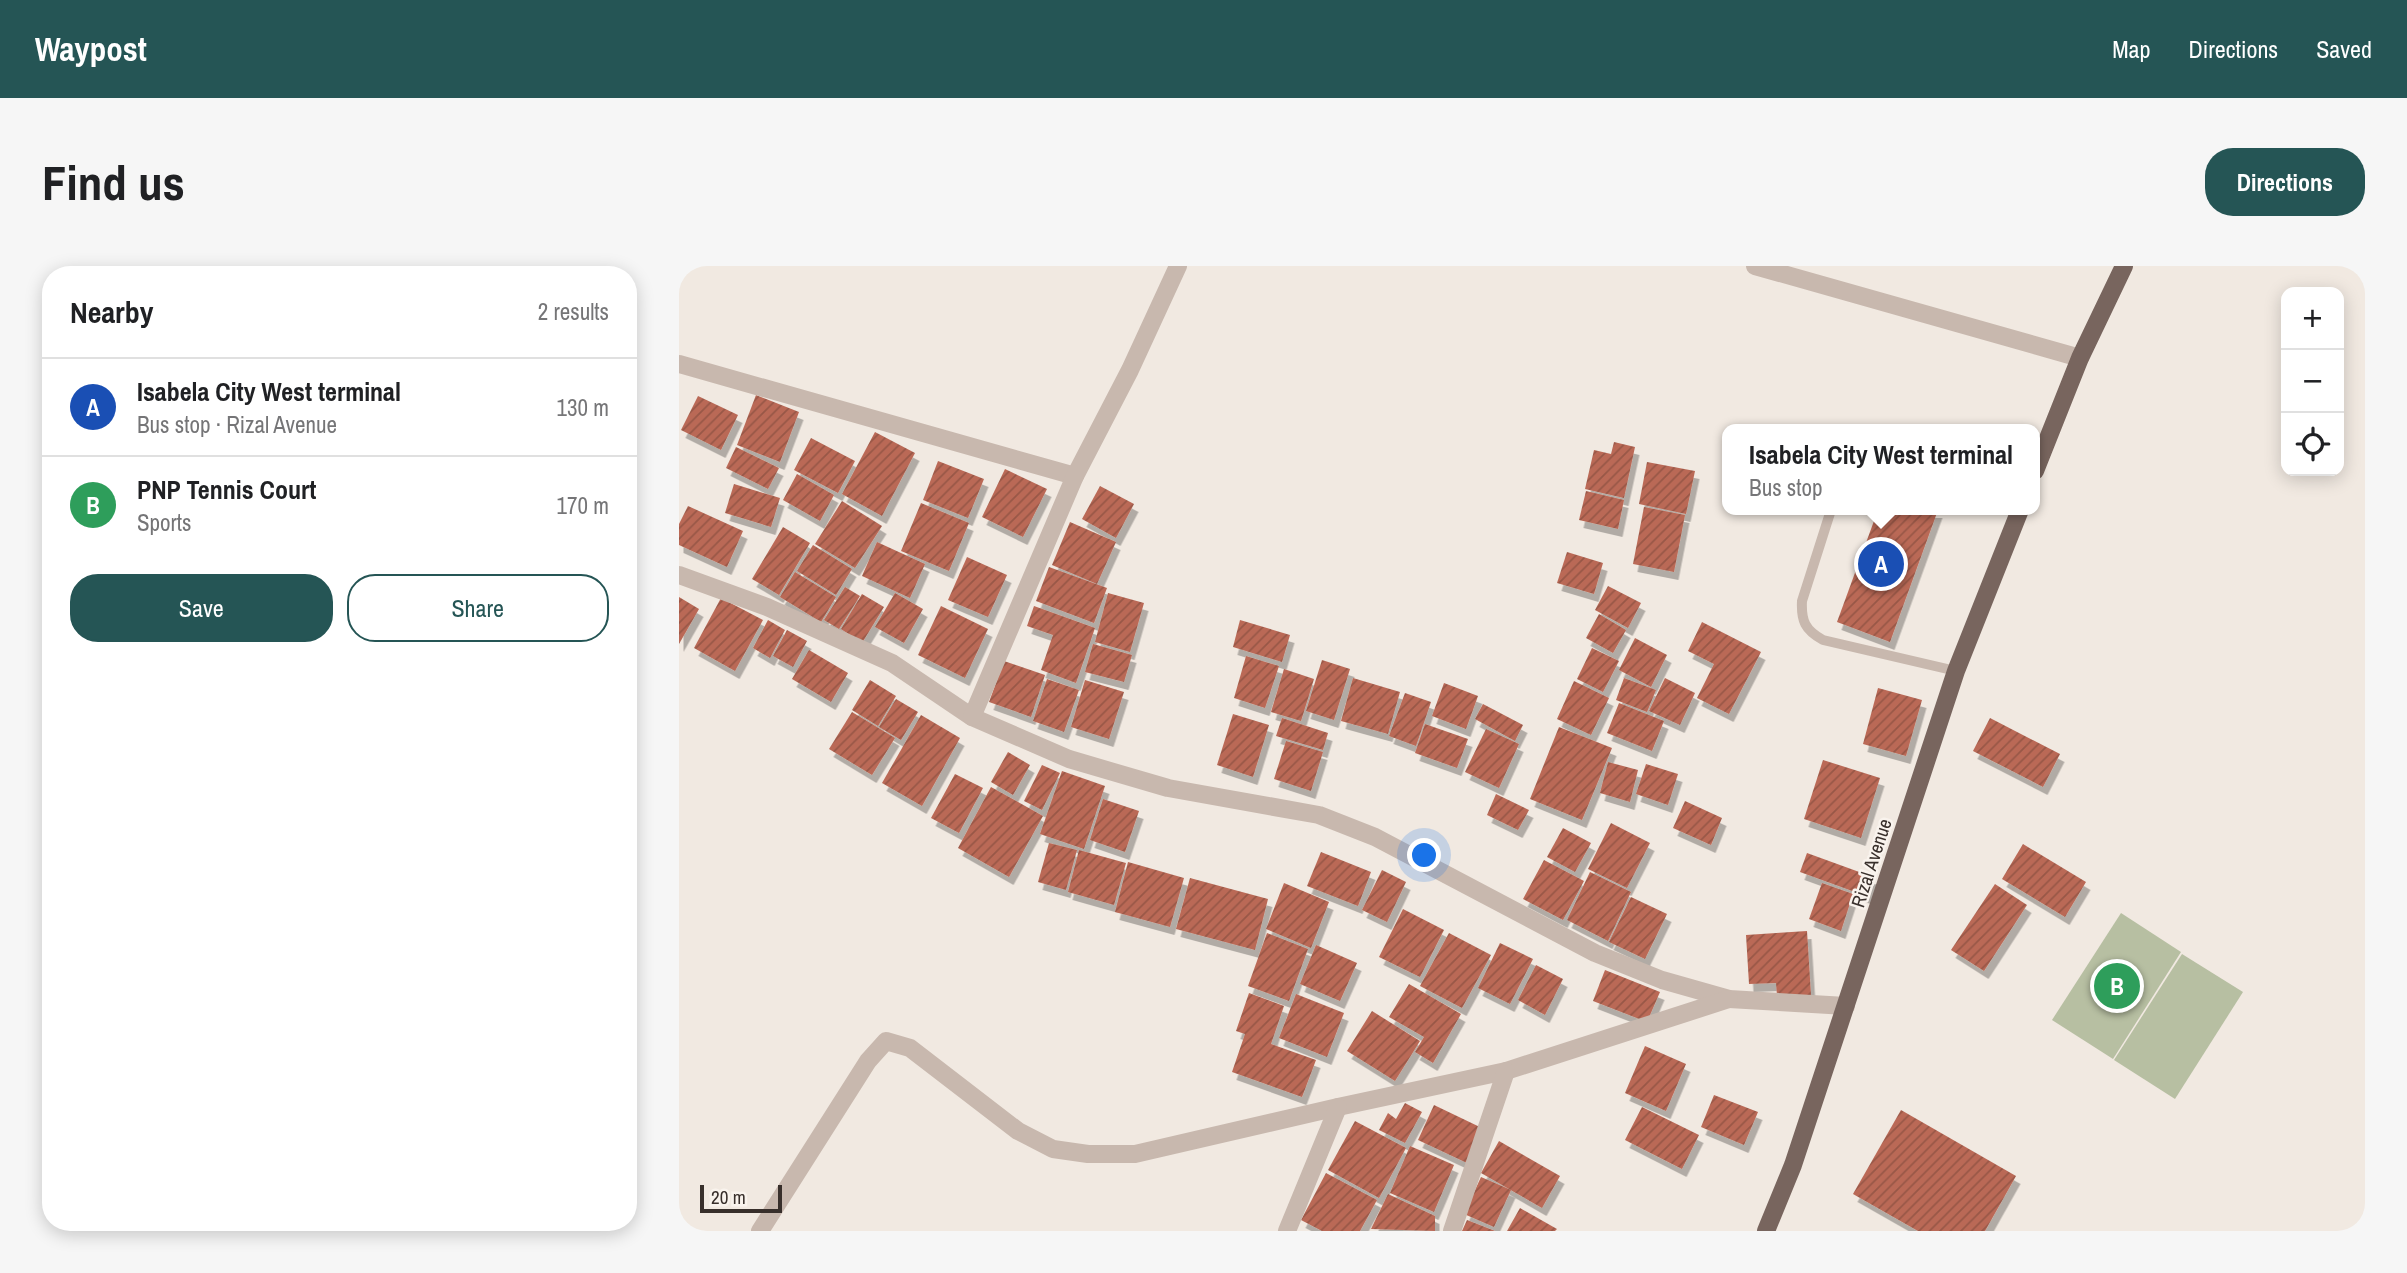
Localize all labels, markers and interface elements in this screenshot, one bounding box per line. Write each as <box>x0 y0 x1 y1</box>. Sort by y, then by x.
text: Waypost <box>35 27 147 71</box>
text: Map <box>2112 33 2150 65</box>
text: Directions <box>2188 33 2278 65</box>
text: Saved <box>2316 33 2372 65</box>
button: Directions <box>2205 148 2365 216</box>
text: Find us <box>42 149 185 215</box>
map controls <box>2281 287 2344 476</box>
button: + <box>2281 287 2344 350</box>
text: Nearby <box>70 292 153 332</box>
text: 2 results <box>538 296 609 327</box>
button: − <box>2281 350 2344 413</box>
text: Isabela City West terminal <box>137 374 401 409</box>
text: A <box>86 392 100 423</box>
text: 130 m <box>557 392 609 423</box>
text: Bus stop · Rizal Avenue <box>137 409 337 440</box>
button: locate <box>2281 413 2344 476</box>
popup <box>1722 424 2040 515</box>
text: Isabela City West terminal <box>1749 437 2013 472</box>
text: PNP Tennis Court <box>137 472 316 507</box>
text: Bus stop <box>1749 472 1822 503</box>
text: B <box>86 490 100 521</box>
text: 170 m <box>557 490 609 521</box>
text: Sports <box>137 507 192 538</box>
pin: A <box>1858 538 1904 590</box>
button: Save <box>70 574 333 642</box>
button: Share <box>347 574 609 642</box>
street label: Rizal Avenue <box>1844 815 1898 911</box>
your location <box>1407 838 1441 872</box>
pin: B <box>2094 960 2140 1012</box>
scale bar <box>700 1182 782 1214</box>
text: 20 m <box>711 1184 746 1210</box>

